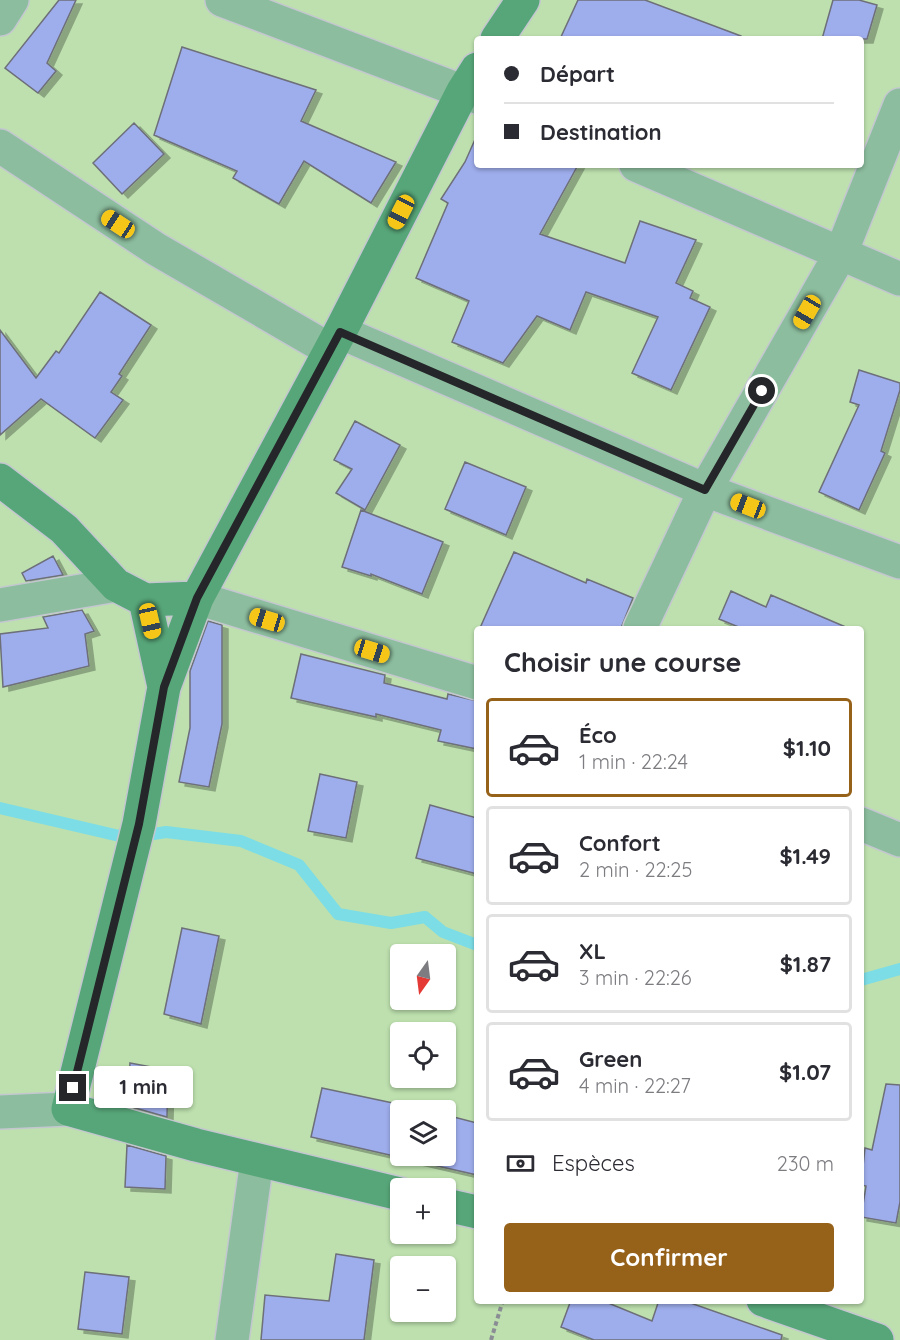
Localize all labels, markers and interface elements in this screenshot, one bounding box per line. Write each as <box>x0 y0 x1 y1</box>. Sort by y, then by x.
text: Départ <box>540 60 615 88</box>
text: Destination <box>540 118 662 146</box>
car <box>385 192 417 232</box>
car <box>98 207 138 241</box>
car <box>790 292 824 332</box>
route start <box>748 377 775 404</box>
car <box>728 491 768 521</box>
car <box>137 601 163 641</box>
car <box>247 606 287 634</box>
car <box>352 637 392 665</box>
text: Choisir une course <box>504 645 741 679</box>
icon: car <box>507 721 561 775</box>
text: Éco <box>579 721 617 749</box>
text: $1.10 <box>783 734 831 762</box>
text: 1 min · 22:24 <box>579 749 688 774</box>
icon: car <box>507 829 561 883</box>
text: Confort <box>579 829 661 857</box>
text: $1.49 <box>779 842 831 870</box>
text: 2 min · 22:25 <box>579 857 692 882</box>
icon: car <box>507 937 561 991</box>
text: XL <box>579 937 606 965</box>
north arrow <box>390 944 456 1010</box>
map controls <box>390 944 456 1322</box>
text: $1.87 <box>780 950 831 978</box>
text: 3 min · 22:26 <box>579 965 692 990</box>
button: locate <box>390 1022 456 1088</box>
icon: car <box>507 1045 561 1099</box>
text: Green <box>579 1045 642 1073</box>
text: $1.07 <box>779 1058 831 1086</box>
callout: 1 min <box>94 1067 193 1109</box>
text: 4 min · 22:27 <box>579 1073 691 1098</box>
route end <box>59 1074 86 1101</box>
text: 1 min <box>119 1074 168 1099</box>
button: layers <box>390 1100 456 1166</box>
icon: cash <box>504 1147 537 1180</box>
text: Espèces <box>552 1149 635 1177</box>
text: 230 m <box>777 1151 834 1176</box>
button: + <box>390 1178 456 1244</box>
button: Confirmer <box>504 1223 834 1292</box>
button: − <box>390 1256 456 1322</box>

